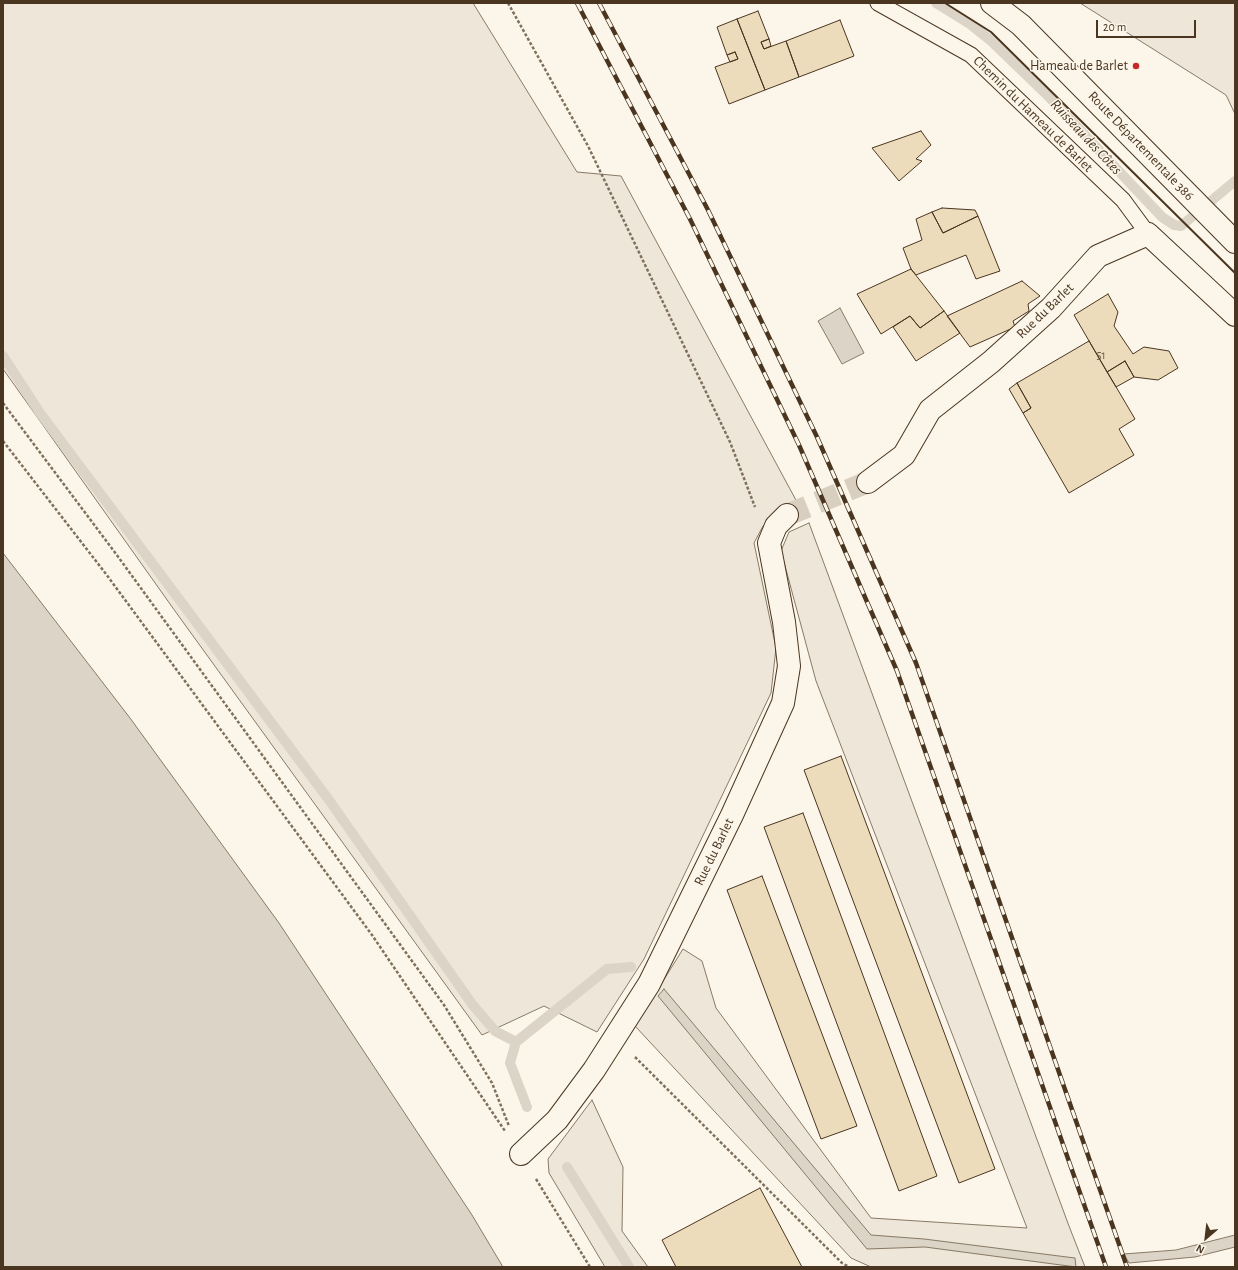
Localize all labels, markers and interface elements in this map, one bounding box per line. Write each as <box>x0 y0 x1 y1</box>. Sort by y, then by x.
scale bar <box>1098 12 1198 38</box>
text: 20 m <box>1103 21 1126 33</box>
street label: Chemin du Hameau de Barlet <box>970 52 1096 176</box>
place label: Hameau de Barlet <box>1030 58 1128 74</box>
marker: Hameau de Barlet <box>1131 61 1141 71</box>
street label: Route Départementale 386 <box>1084 88 1198 204</box>
water label: Ruisseau des Côtes <box>1046 95 1126 179</box>
street label: Rue du Barlet <box>1013 280 1077 342</box>
house number: 51 <box>1096 348 1106 362</box>
street label: Rue du Barlet <box>690 816 738 888</box>
north arrow <box>1186 1218 1226 1258</box>
text: N <box>1194 1242 1206 1256</box>

